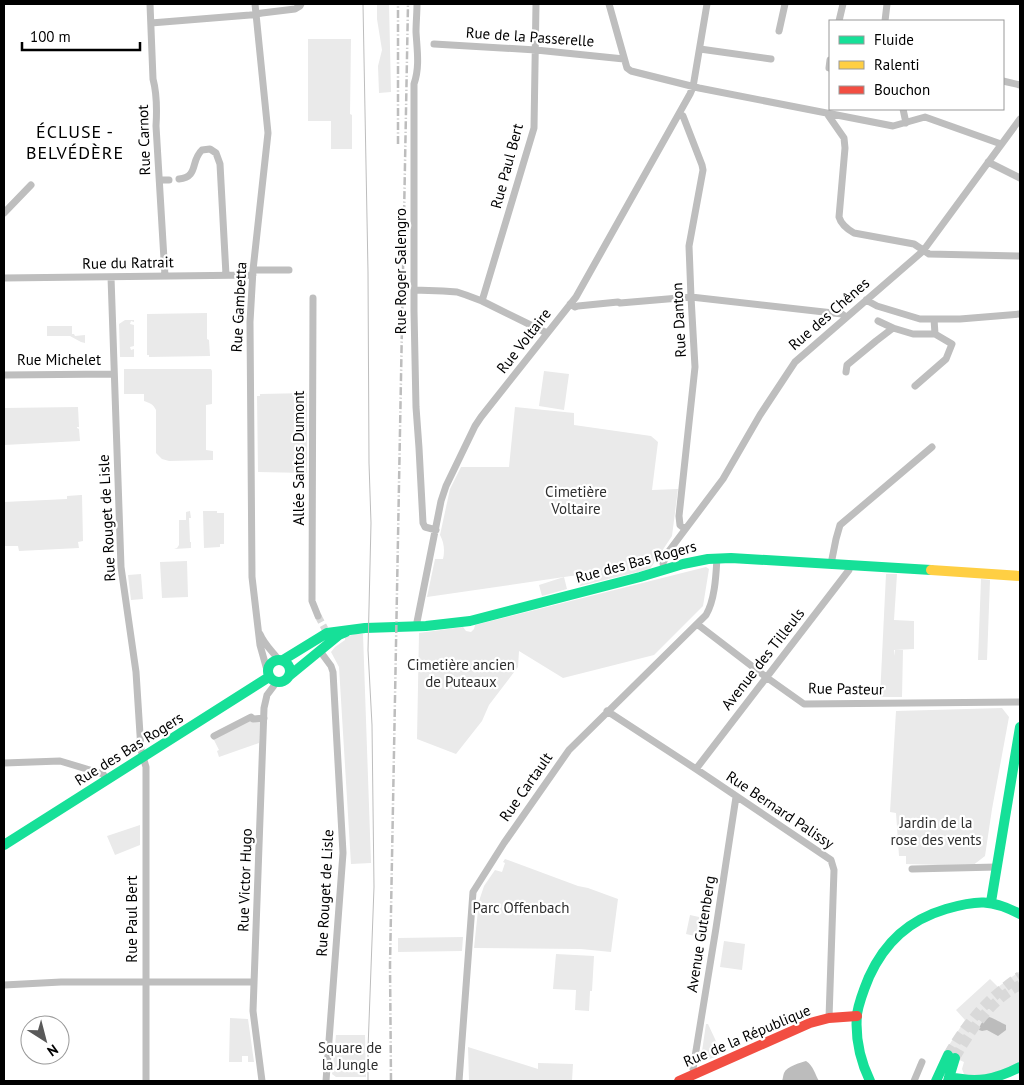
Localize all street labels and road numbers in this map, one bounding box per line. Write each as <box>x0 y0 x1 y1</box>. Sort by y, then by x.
street label: Rue de la Passerelle <box>465 23 595 50</box>
street label: Rue Carnot <box>133 104 154 176</box>
street label: Rue Paul Bert <box>486 121 527 210</box>
street label: Rue Roger Salengro <box>391 208 410 334</box>
street label: Rue du Ratrait <box>82 252 174 273</box>
street label: Rue Gambetta <box>227 261 250 353</box>
street label: Rue des Chênes <box>784 273 873 354</box>
street label: Rue Danton <box>667 282 690 358</box>
street label: Rue Voltaire <box>492 304 555 377</box>
street label: Rue Michelet <box>17 350 101 369</box>
street label: Allée Santos Dumont <box>289 391 308 525</box>
street label: Rue Rouget de Lisle <box>94 454 119 582</box>
street label: Rue des Bas Rogers <box>573 536 698 587</box>
street label: Avenue des Tilleuls <box>717 604 808 713</box>
street label: Rue Pasteur <box>808 678 884 699</box>
street label: Rue des Bas Rogers <box>71 708 187 790</box>
street label: Rue Cartault <box>495 749 556 825</box>
street label: Rue Bernard Palissy <box>723 766 838 853</box>
street label: Rue Victor Hugo <box>233 828 256 932</box>
street label: Rue Rouget de Lisle <box>312 829 337 957</box>
street label: Avenue Gutenberg <box>682 874 719 994</box>
street label: Rue Paul Bert <box>122 875 141 963</box>
street label: Rue de la République <box>680 1000 813 1071</box>

